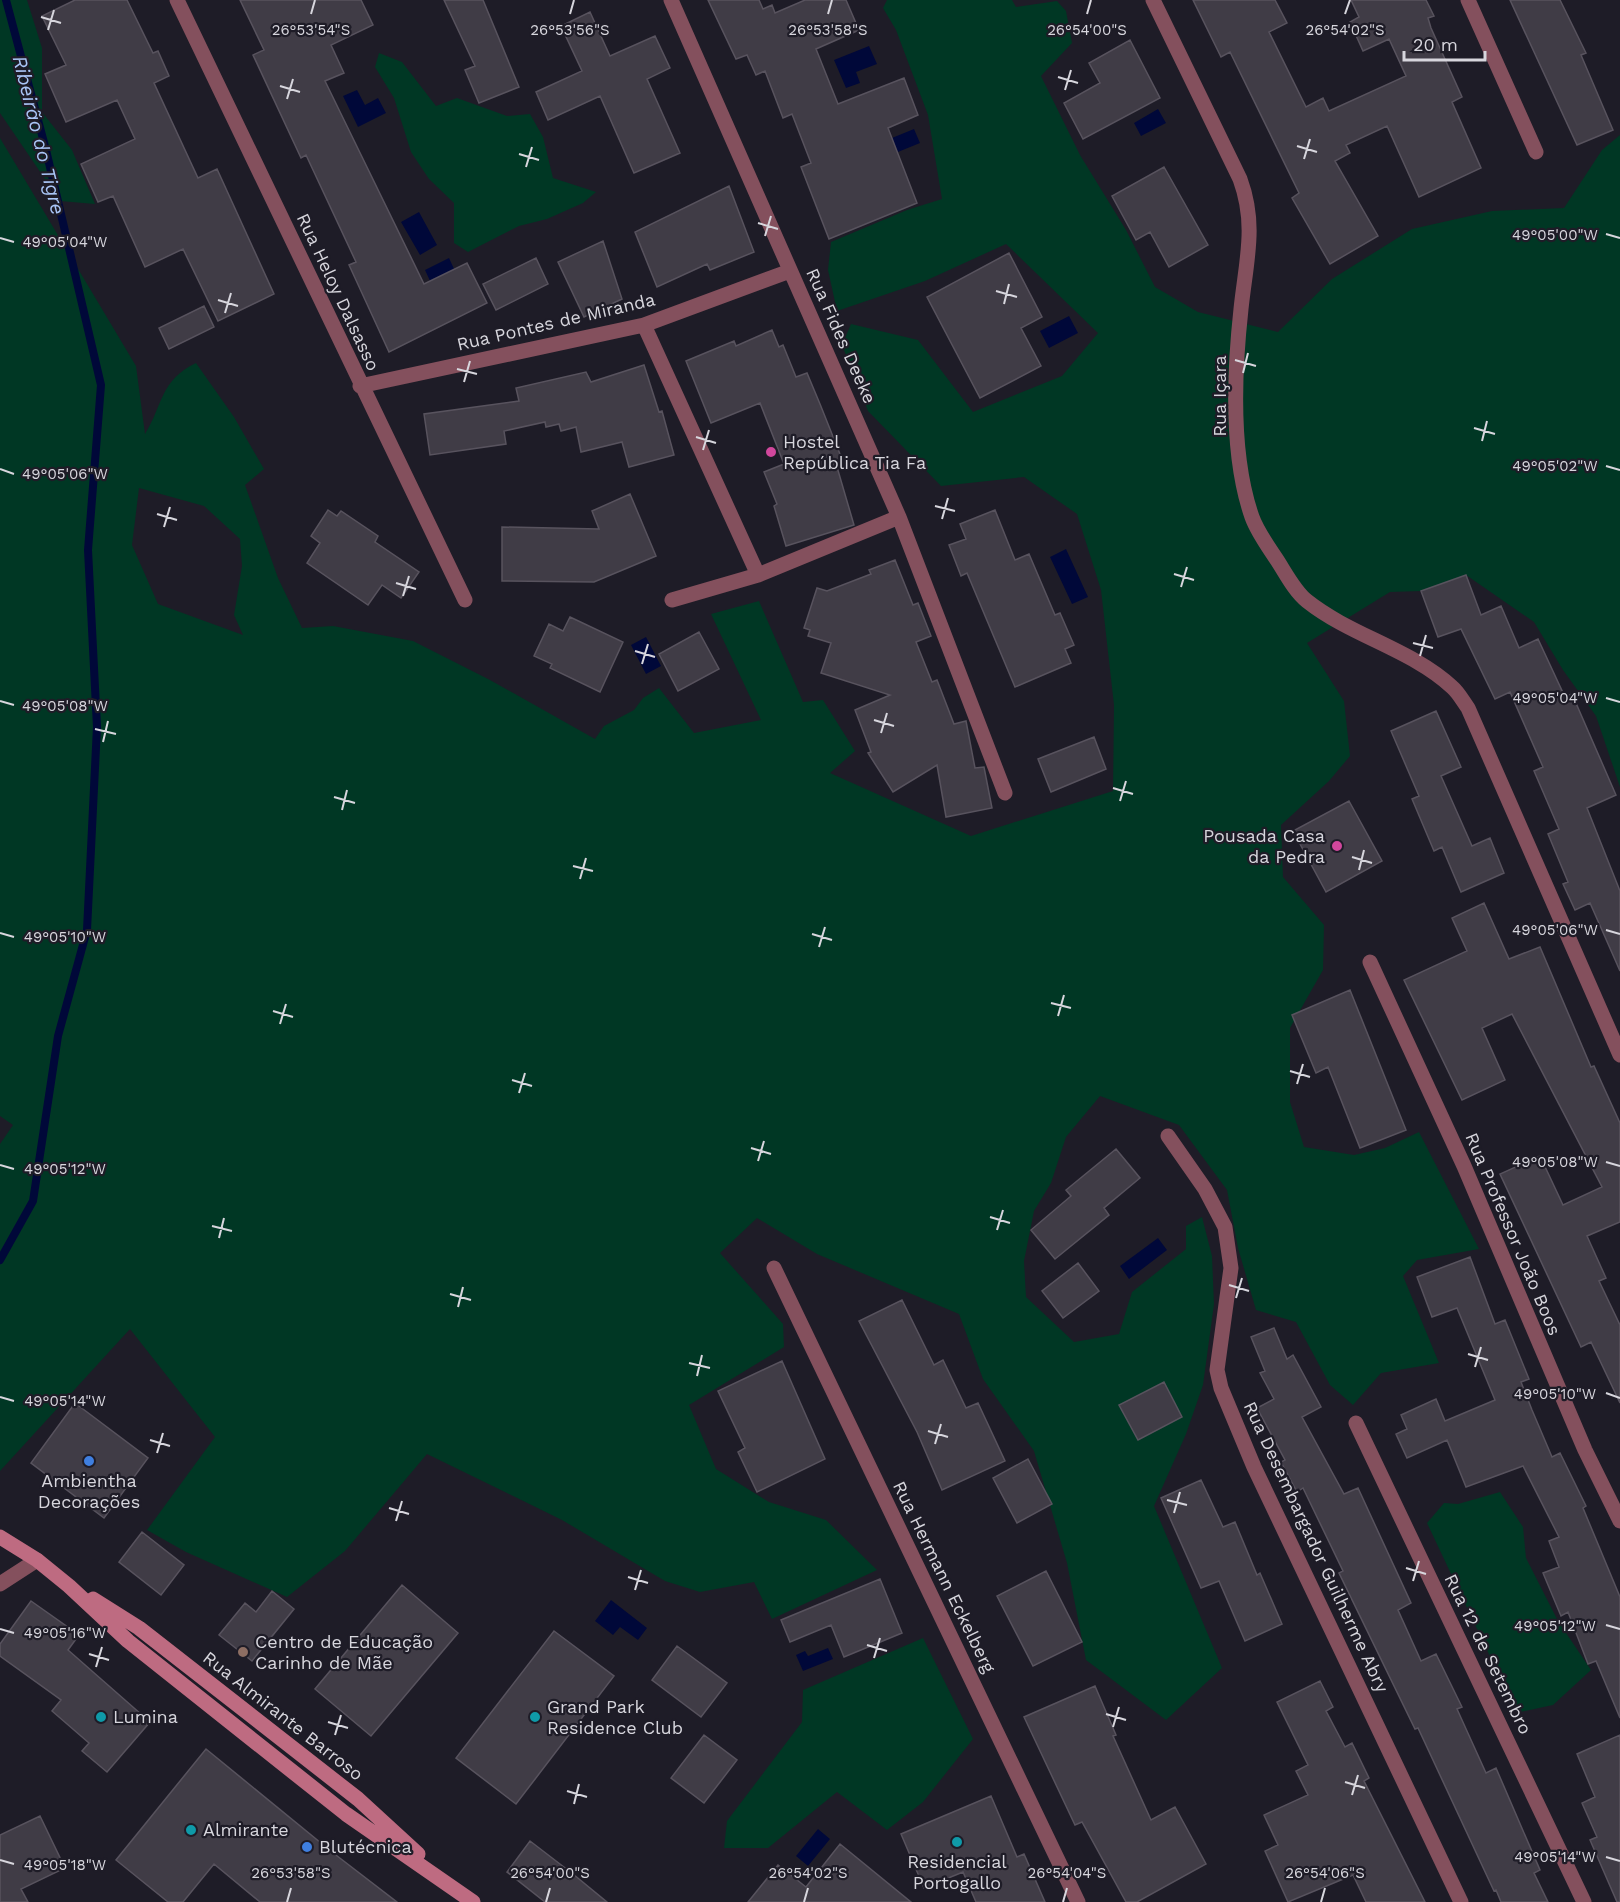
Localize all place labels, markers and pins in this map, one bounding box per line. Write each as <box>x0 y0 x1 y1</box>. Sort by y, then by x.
place label: Hostel República Tia Fa <box>783 431 926 473</box>
marker: Hostel República Tia Fa <box>764 445 778 459</box>
place label: Pousada Casa da Pedra <box>1203 825 1325 867</box>
marker: Pousada Casa da Pedra <box>1330 839 1344 853</box>
marker: Ambientha Decorações <box>82 1454 96 1468</box>
place label: Ambientha Decorações <box>38 1470 140 1512</box>
place label: Centro de Educação Carinho de Mãe <box>255 1631 433 1673</box>
marker: Centro de Educação Carinho de Mãe <box>236 1645 250 1659</box>
place label: Grand Park Residence Club <box>547 1696 683 1738</box>
place label: Lumina <box>113 1706 178 1727</box>
marker: Lumina <box>94 1710 108 1724</box>
marker: Grand Park Residence Club <box>528 1710 542 1724</box>
place label: Almirante <box>203 1819 289 1840</box>
marker: Almirante <box>184 1823 198 1837</box>
marker: Residencial Portogallo <box>950 1835 964 1849</box>
place label: Blutécnica <box>319 1836 412 1857</box>
marker: Blutécnica <box>300 1840 314 1854</box>
place label: Residencial Portogallo <box>907 1851 1007 1893</box>

